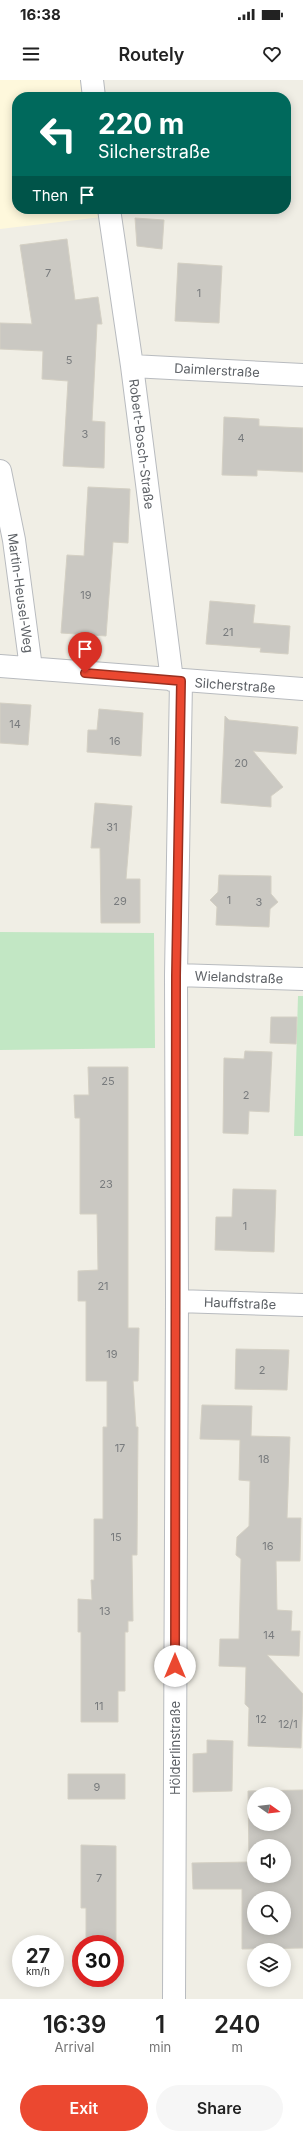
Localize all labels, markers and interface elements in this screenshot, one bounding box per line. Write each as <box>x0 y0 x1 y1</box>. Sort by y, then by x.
text: 16:38 <box>20 5 61 24</box>
icon: menu <box>20 43 42 65</box>
icon: heart <box>261 43 283 65</box>
text: Routely <box>119 44 184 65</box>
text: 220 m <box>98 107 184 141</box>
icon: left <box>32 108 84 160</box>
text: Silcherstraße <box>98 141 210 162</box>
icon: arrive <box>76 184 98 206</box>
text: Then <box>32 186 68 205</box>
house number: 7 <box>45 266 51 280</box>
house number: 1 <box>197 286 201 300</box>
house number: 5 <box>66 353 73 367</box>
street label: Daimlerstraße <box>174 360 260 380</box>
street label: Robert-Bosch-Straße <box>126 378 158 510</box>
house number: 3 <box>82 427 89 441</box>
house number: 4 <box>237 431 245 445</box>
street label: Martin-Heusel-Weg <box>5 532 37 654</box>
house number: 19 <box>80 588 92 602</box>
house number: 21 <box>222 625 234 639</box>
pin <box>68 632 102 673</box>
icon: arrive <box>74 638 96 660</box>
street label: Silcherstraße <box>194 674 276 696</box>
house number: 14 <box>9 717 21 731</box>
house number: 16 <box>109 734 121 748</box>
house number: 20 <box>234 756 248 770</box>
house number: 31 <box>106 820 118 834</box>
house number: 1 <box>227 893 231 907</box>
house number: 29 <box>113 894 127 908</box>
house number: 3 <box>256 895 263 909</box>
street label: Wielandstraße <box>194 967 284 987</box>
house number: 25 <box>101 1074 115 1088</box>
house number: 2 <box>243 1088 249 1102</box>
house number: 23 <box>99 1177 113 1191</box>
house number: 1 <box>243 1219 247 1233</box>
house number: 21 <box>97 1279 109 1293</box>
street label: Hauffstraße <box>204 1294 276 1312</box>
house number: 19 <box>106 1347 118 1361</box>
house number: 2 <box>259 1363 265 1377</box>
house number: 17 <box>115 1441 125 1455</box>
house number: 18 <box>258 1452 270 1466</box>
house number: 15 <box>110 1530 122 1544</box>
house number: 16 <box>262 1539 274 1553</box>
house number: 13 <box>99 1604 111 1618</box>
house number: 14 <box>263 1628 275 1642</box>
position arrow <box>154 1645 196 1687</box>
house number: 11 <box>95 1699 103 1713</box>
street label: Hölderlinstraße <box>167 1701 183 1795</box>
house number: 12 <box>255 1712 267 1726</box>
house number: 12/1 <box>278 1717 298 1731</box>
house number: 9 <box>94 1780 101 1794</box>
north arrow <box>247 1787 291 1831</box>
map controls <box>247 1787 291 1987</box>
button: sound <box>247 1839 291 1883</box>
house number: 7 <box>96 1871 102 1885</box>
button: search <box>247 1891 291 1935</box>
speed limit sign: 30 <box>72 1935 124 1987</box>
button: layers <box>247 1943 291 1987</box>
text: 27 <box>26 1944 50 1968</box>
text: km/h <box>26 1965 50 1977</box>
text: 16:39 <box>43 2010 106 2039</box>
text: 1 <box>155 2010 165 2039</box>
text: 240 <box>214 2010 260 2039</box>
text: Arrival <box>55 2039 95 2055</box>
text: min <box>149 2039 171 2055</box>
text: m <box>231 2039 243 2055</box>
button: Exit <box>20 2085 148 2131</box>
button: Share <box>156 2085 283 2131</box>

